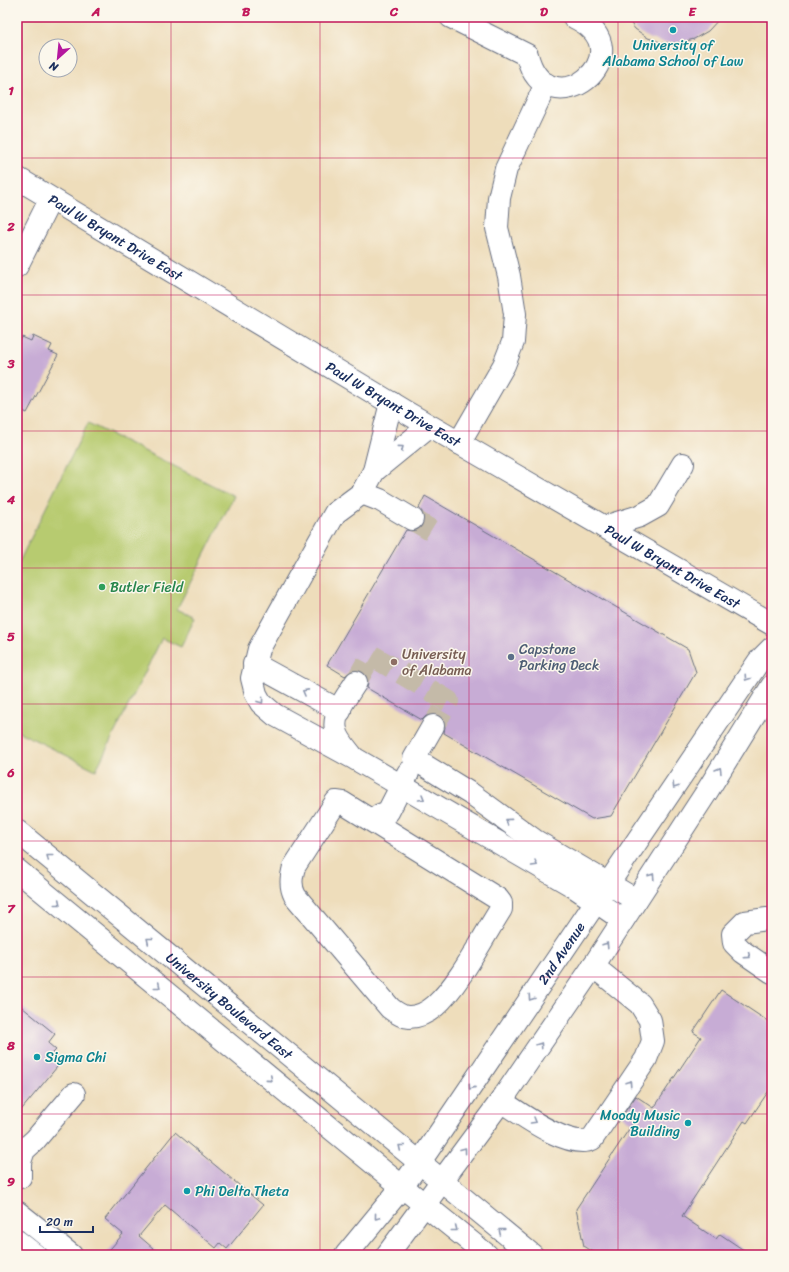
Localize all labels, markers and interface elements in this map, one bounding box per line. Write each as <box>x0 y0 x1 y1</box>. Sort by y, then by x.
text: A <box>91 0 100 23</box>
text: B <box>242 0 251 23</box>
text: C <box>389 0 399 23</box>
text: D <box>540 0 548 23</box>
text: E <box>688 0 697 23</box>
marker: University of Alabama School of Law <box>668 25 678 35</box>
place label: University of Alabama School of Law <box>601 33 744 74</box>
north arrow <box>38 38 78 78</box>
text: N <box>46 56 62 77</box>
text: 1 <box>8 79 14 102</box>
street label: Paul W Bryant Drive East <box>43 187 189 289</box>
text: 2 <box>6 215 15 238</box>
text: 3 <box>6 352 15 375</box>
street label: Paul W Bryant Drive East <box>321 355 467 455</box>
one-way arrow <box>397 446 404 453</box>
text: 4 <box>6 488 16 511</box>
street label: Paul W Bryant Drive East <box>600 518 746 617</box>
place label: Butler Field <box>110 575 185 600</box>
marker: Butler Field <box>97 582 107 592</box>
text: 5 <box>7 625 15 648</box>
place label: Capstone Parking Deck <box>519 637 599 678</box>
place label: University of Alabama <box>402 642 471 683</box>
marker: Capstone Parking Deck <box>506 652 516 662</box>
marker: University of Alabama <box>389 657 399 667</box>
one-way arrow <box>744 674 752 681</box>
one-way arrow <box>302 689 309 697</box>
one-way arrow <box>256 696 263 703</box>
text: 6 <box>6 761 15 784</box>
one-way arrow <box>715 767 722 774</box>
one-way arrow <box>672 782 680 789</box>
one-way arrow <box>418 794 425 801</box>
one-way arrow <box>505 818 512 825</box>
one-way arrow <box>46 855 53 862</box>
one-way arrow <box>531 859 538 866</box>
one-way arrow <box>647 873 654 880</box>
text: 7 <box>7 897 16 920</box>
one-way arrow <box>53 899 61 906</box>
street label: 2nd Avenue <box>531 917 592 990</box>
one-way arrow <box>146 938 154 945</box>
one-way arrow <box>601 942 609 949</box>
street label: University Boulevard East <box>160 946 299 1067</box>
one-way arrow <box>744 952 751 959</box>
one-way arrow <box>154 981 161 988</box>
one-way arrow <box>528 994 536 1001</box>
text: 8 <box>6 1034 15 1057</box>
one-way arrow <box>535 1042 542 1049</box>
place label: Sigma Chi <box>45 1045 107 1070</box>
marker: Sigma Chi <box>32 1052 42 1062</box>
one-way arrow <box>266 1074 273 1081</box>
one-way arrow <box>624 1081 631 1088</box>
one-way arrow <box>469 1083 476 1090</box>
place label: Moody Music Building <box>600 1103 680 1144</box>
one-way arrow <box>530 1117 537 1124</box>
marker: Moody Music Building <box>683 1118 693 1128</box>
one-way arrow <box>398 1145 405 1152</box>
one-way arrow <box>459 1148 466 1155</box>
text: 9 <box>7 1170 15 1193</box>
place label: Phi Delta Theta <box>195 1179 290 1204</box>
marker: Phi Delta Theta <box>182 1186 192 1196</box>
scale bar <box>40 1208 93 1234</box>
text: 20 m <box>46 1211 73 1233</box>
one-way arrow <box>374 1212 381 1219</box>
one-way arrow <box>450 1225 457 1232</box>
one-way arrow <box>499 1228 506 1235</box>

